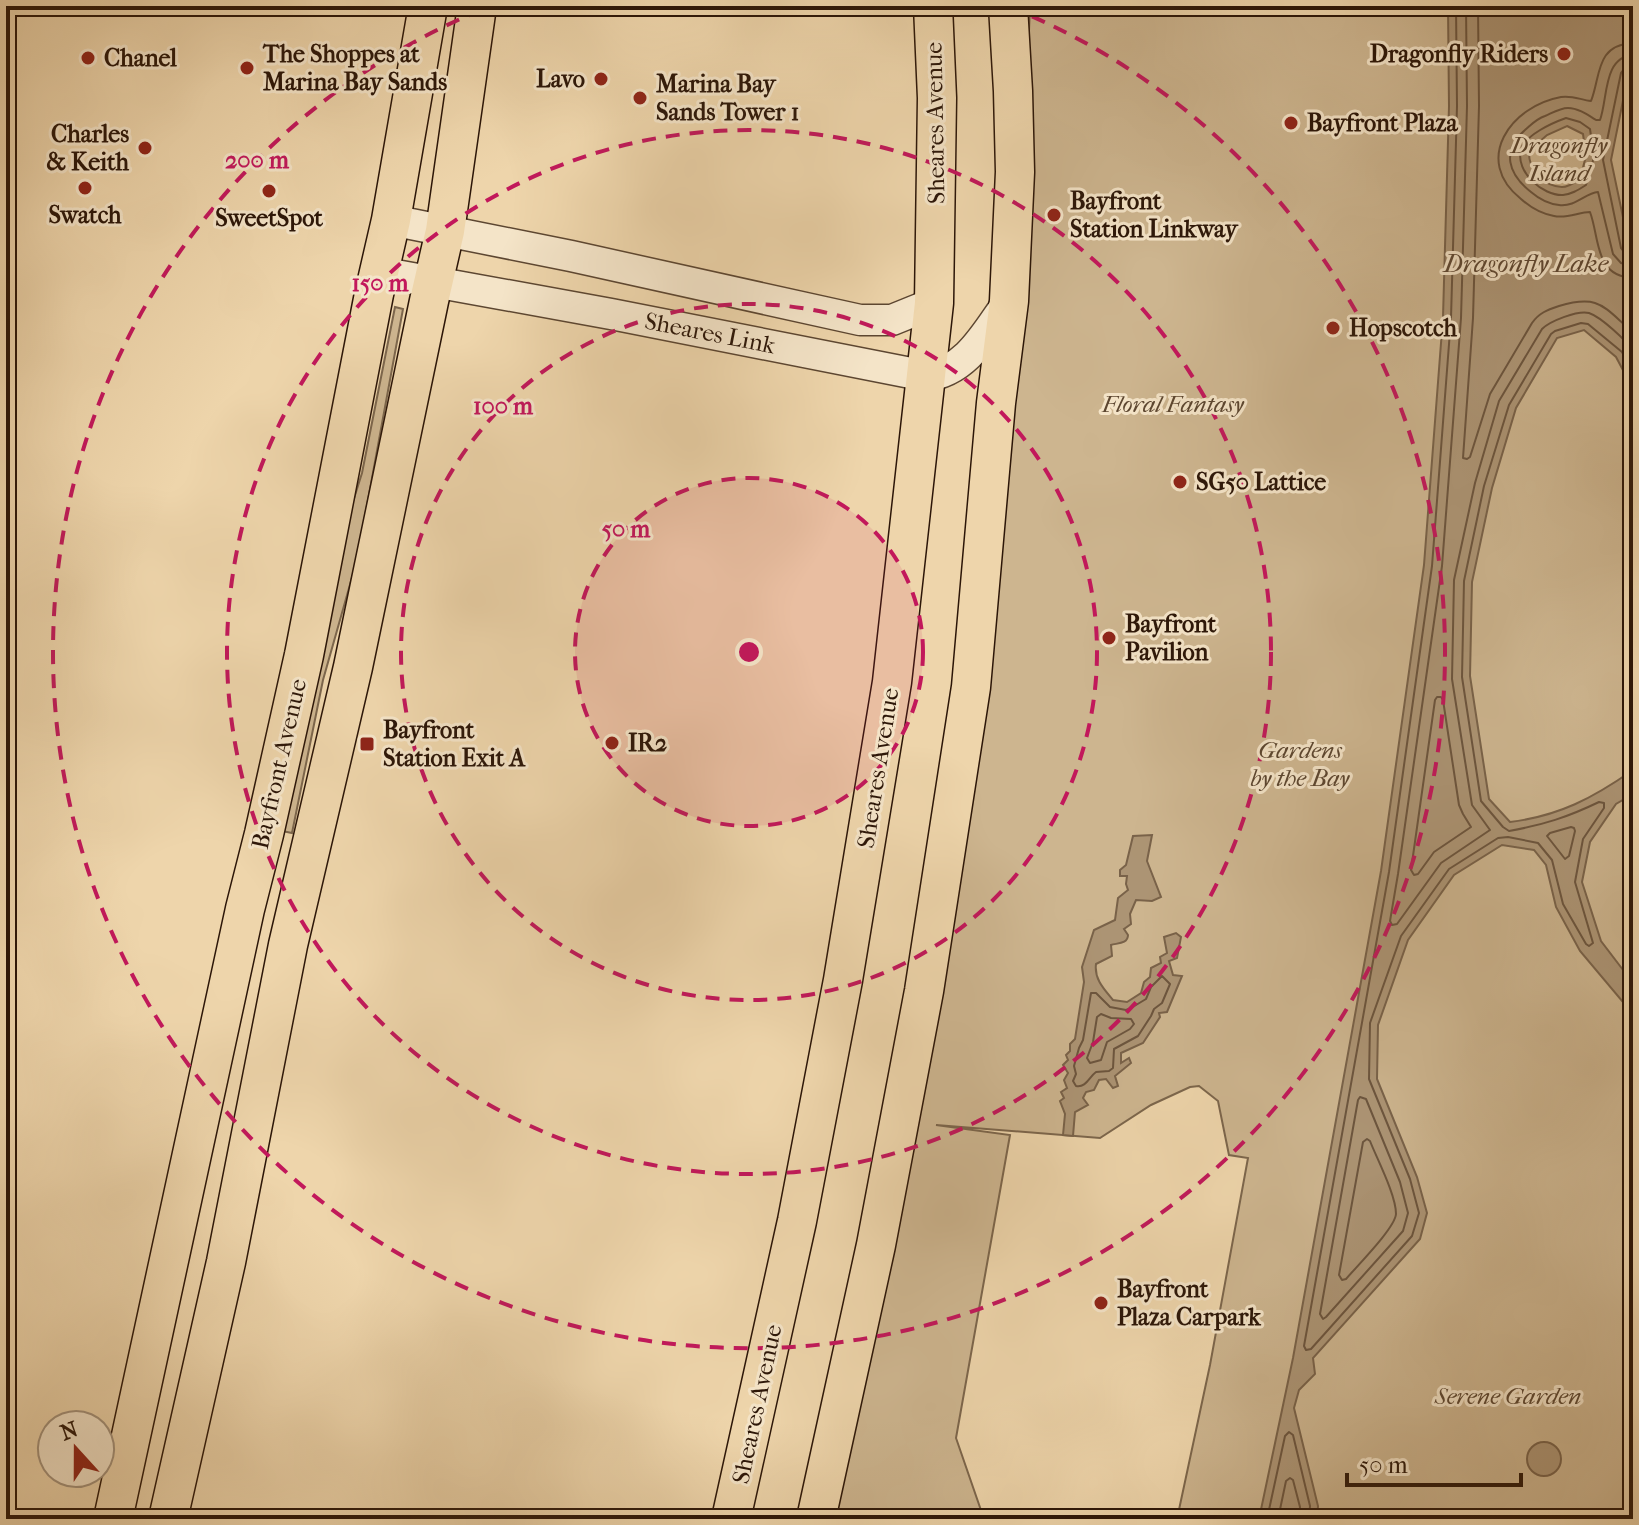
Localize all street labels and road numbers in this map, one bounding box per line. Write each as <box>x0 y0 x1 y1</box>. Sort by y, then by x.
street label: Sheares Avenue <box>920 42 950 204</box>
street label: Sheares Link <box>642 307 778 360</box>
street label: Bayfront Avenue <box>246 676 312 852</box>
street label: Sheares Avenue <box>851 686 905 850</box>
street label: Sheares Avenue <box>726 1322 788 1486</box>

